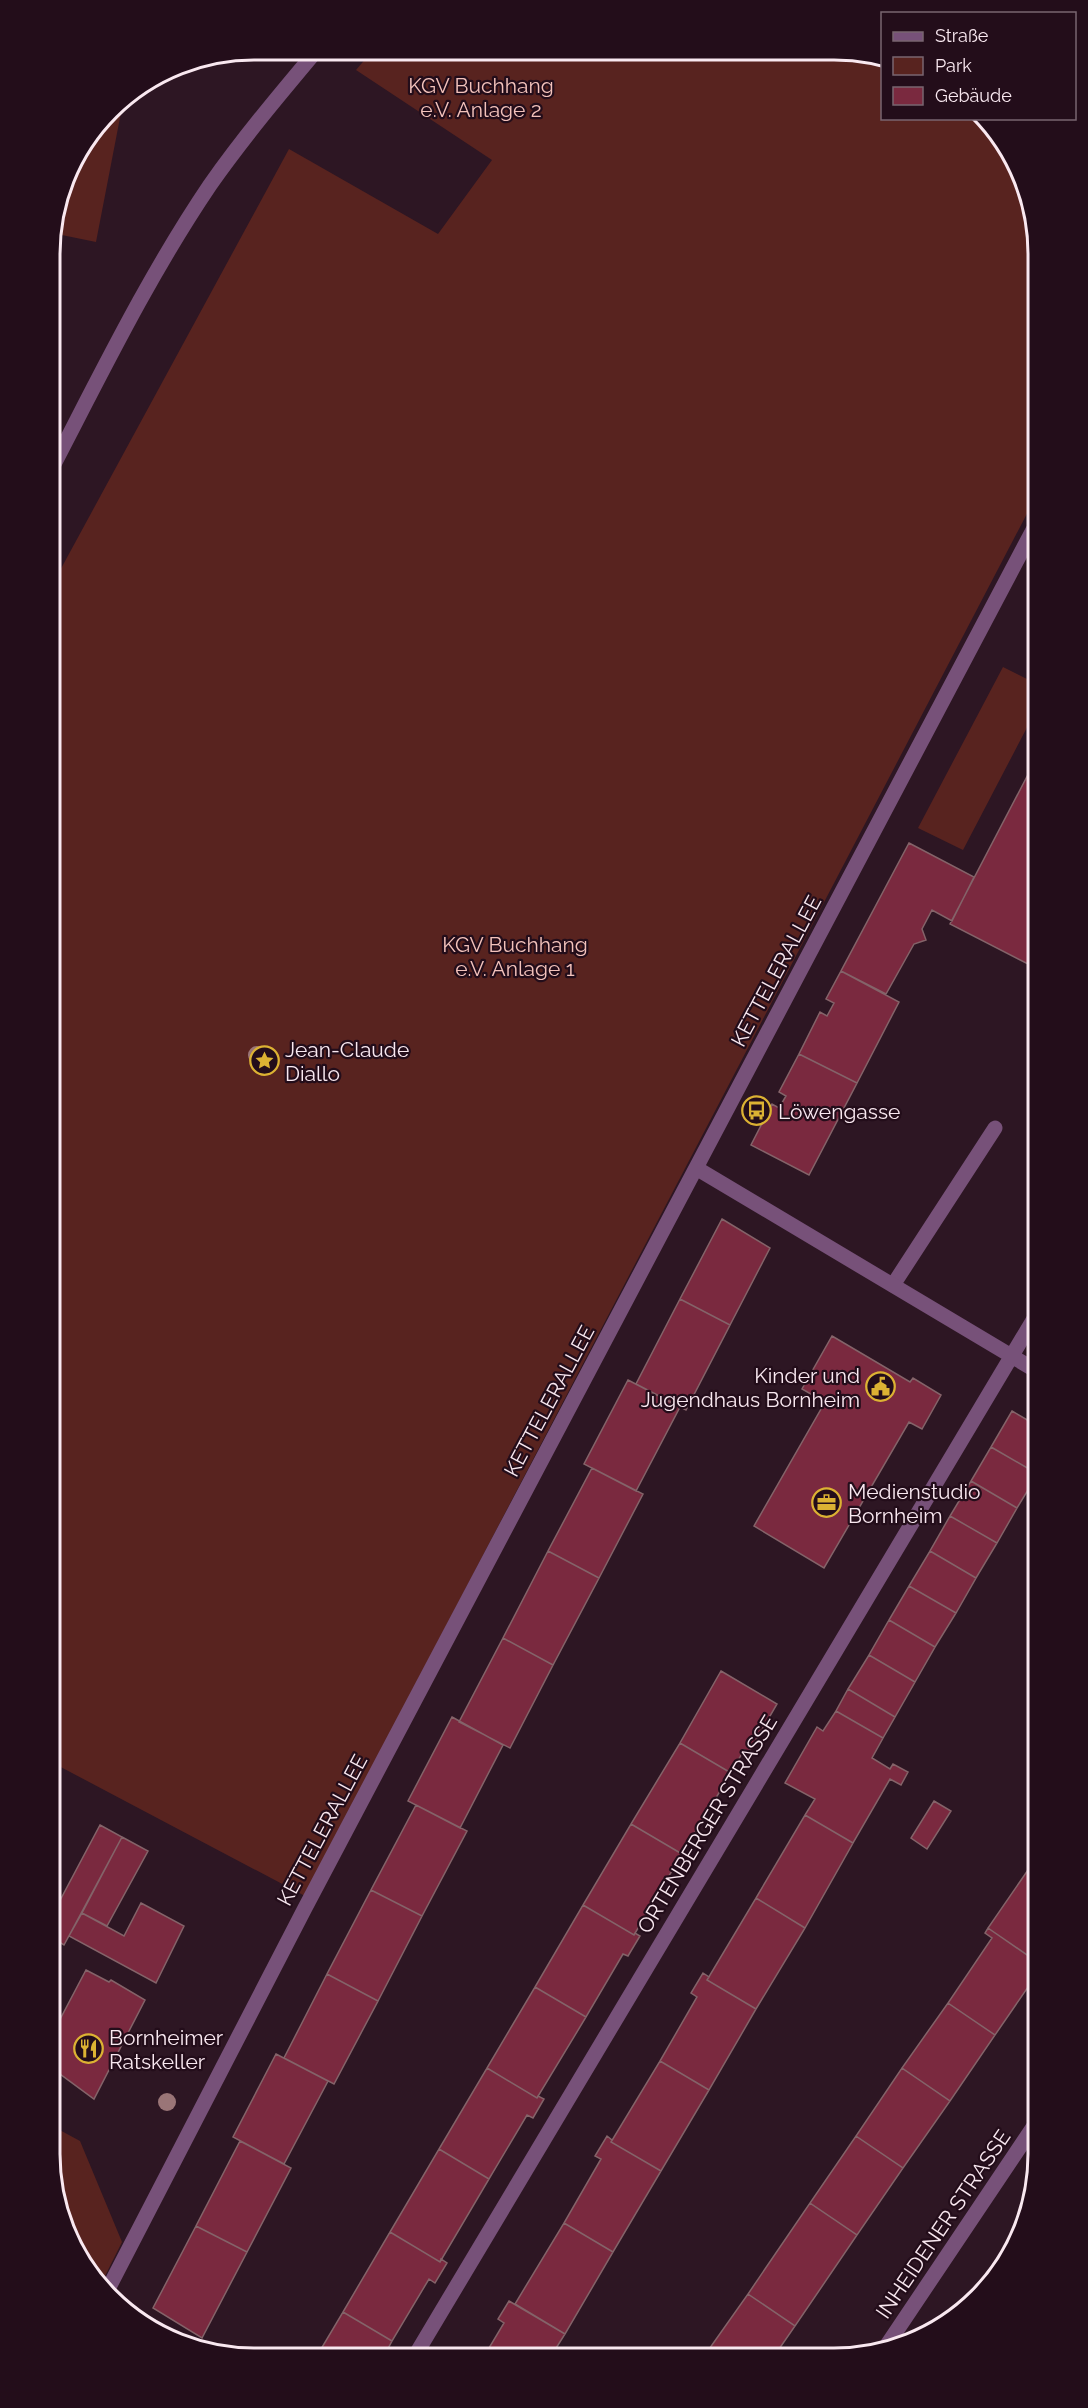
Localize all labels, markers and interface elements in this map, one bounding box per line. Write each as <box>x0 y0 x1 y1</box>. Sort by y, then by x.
legend <box>881 12 1076 120</box>
text: Straße <box>935 25 989 46</box>
text: Park <box>935 55 972 76</box>
park label: KGV Buchhang e.V. Anlage 2 <box>408 73 554 122</box>
text: Gebäude <box>935 85 1012 106</box>
street label: KETTELERALLEE <box>726 891 826 1051</box>
park label: KGV Buchhang e.V. Anlage 1 <box>442 932 588 981</box>
place label: Jean-Claude Diallo <box>285 1037 409 1086</box>
place icon: Jean-Claude Diallo <box>248 1045 280 1077</box>
bus stop icon: Löwengasse <box>741 1095 773 1127</box>
place label: Löwengasse <box>778 1099 900 1124</box>
street label: KETTELERALLEE <box>499 1321 599 1481</box>
place label: Kinder und Jugendhaus Bornheim <box>641 1363 860 1412</box>
public building icon: Kinder und Jugendhaus Bornheim <box>865 1371 897 1403</box>
place label: Medienstudio Bornheim <box>848 1479 981 1528</box>
office icon: Medienstudio Bornheim <box>811 1487 843 1519</box>
street label: ORTENBERGER STRASSE <box>632 1710 782 1938</box>
street label: KETTELERALLEE <box>272 1750 372 1910</box>
place label: Bornheimer Ratskeller <box>109 2025 224 2074</box>
restaurant icon: Bornheimer Ratskeller <box>72 2033 104 2065</box>
street label: INHEIDENER STRASSE <box>871 2125 1015 2323</box>

